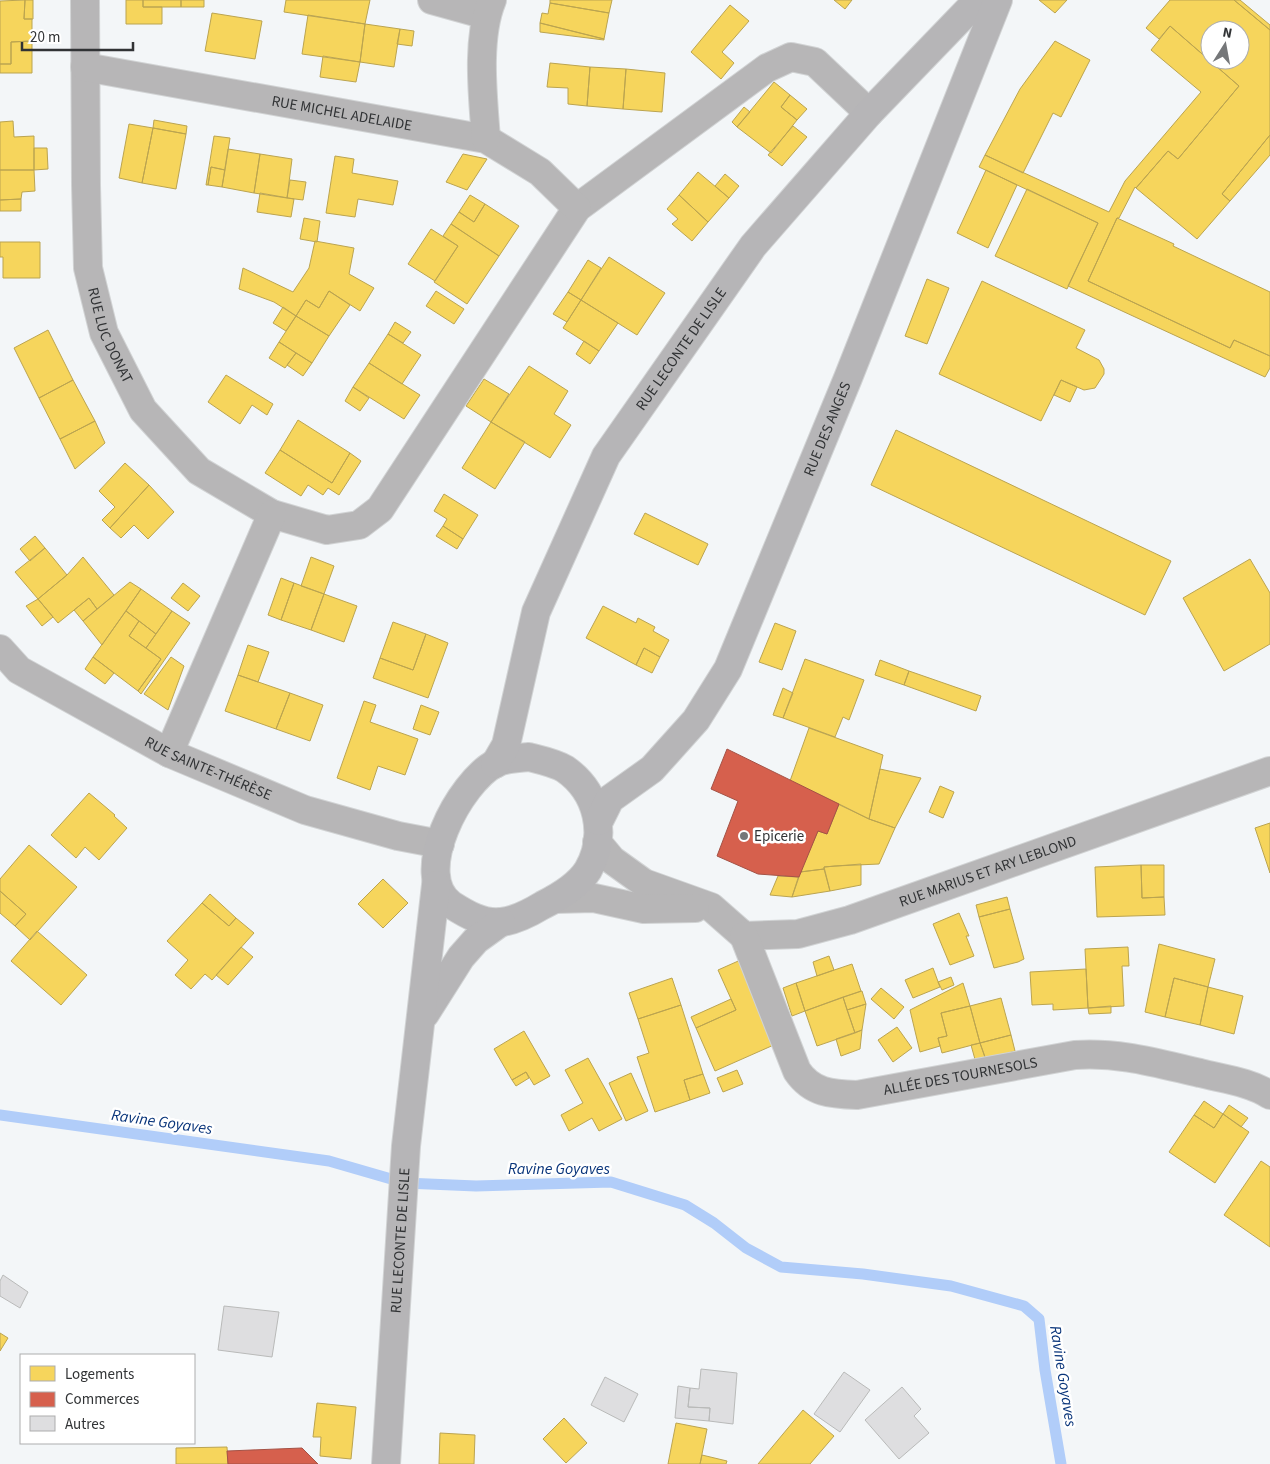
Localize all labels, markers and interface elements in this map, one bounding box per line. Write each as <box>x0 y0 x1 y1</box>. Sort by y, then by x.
scale bar <box>22 20 134 52</box>
north arrow <box>1200 20 1250 70</box>
text: N <box>1221 23 1234 44</box>
text: 20 m <box>30 27 60 48</box>
street label: RUE MICHEL ADELAIDE <box>270 91 414 137</box>
street label: RUE LECONTE DE LISLE <box>631 283 732 415</box>
street label: RUE LUC DONAT <box>82 285 138 387</box>
street label: RUE DES ANGES <box>799 379 856 479</box>
street label: RUE SAINTE-THÉRÈSE <box>141 732 275 806</box>
place label: Epicerie <box>754 826 804 847</box>
marker: Epicerie <box>738 830 750 842</box>
street label: RUE MARIUS ET ARY LEBLOND <box>896 830 1080 913</box>
street label: ALLÉE DES TOURNESOLS <box>882 1052 1039 1101</box>
water label: Ravine Goyaves <box>110 1104 214 1140</box>
water label: Ravine Goyaves <box>508 1158 611 1180</box>
street label: RUE LECONTE DE LISLE <box>386 1167 416 1314</box>
water label: Ravine Goyaves <box>1044 1324 1082 1429</box>
legend <box>20 1354 195 1444</box>
text: Logements <box>65 1364 134 1385</box>
text: Commerces <box>65 1389 139 1410</box>
text: Autres <box>65 1414 105 1435</box>

